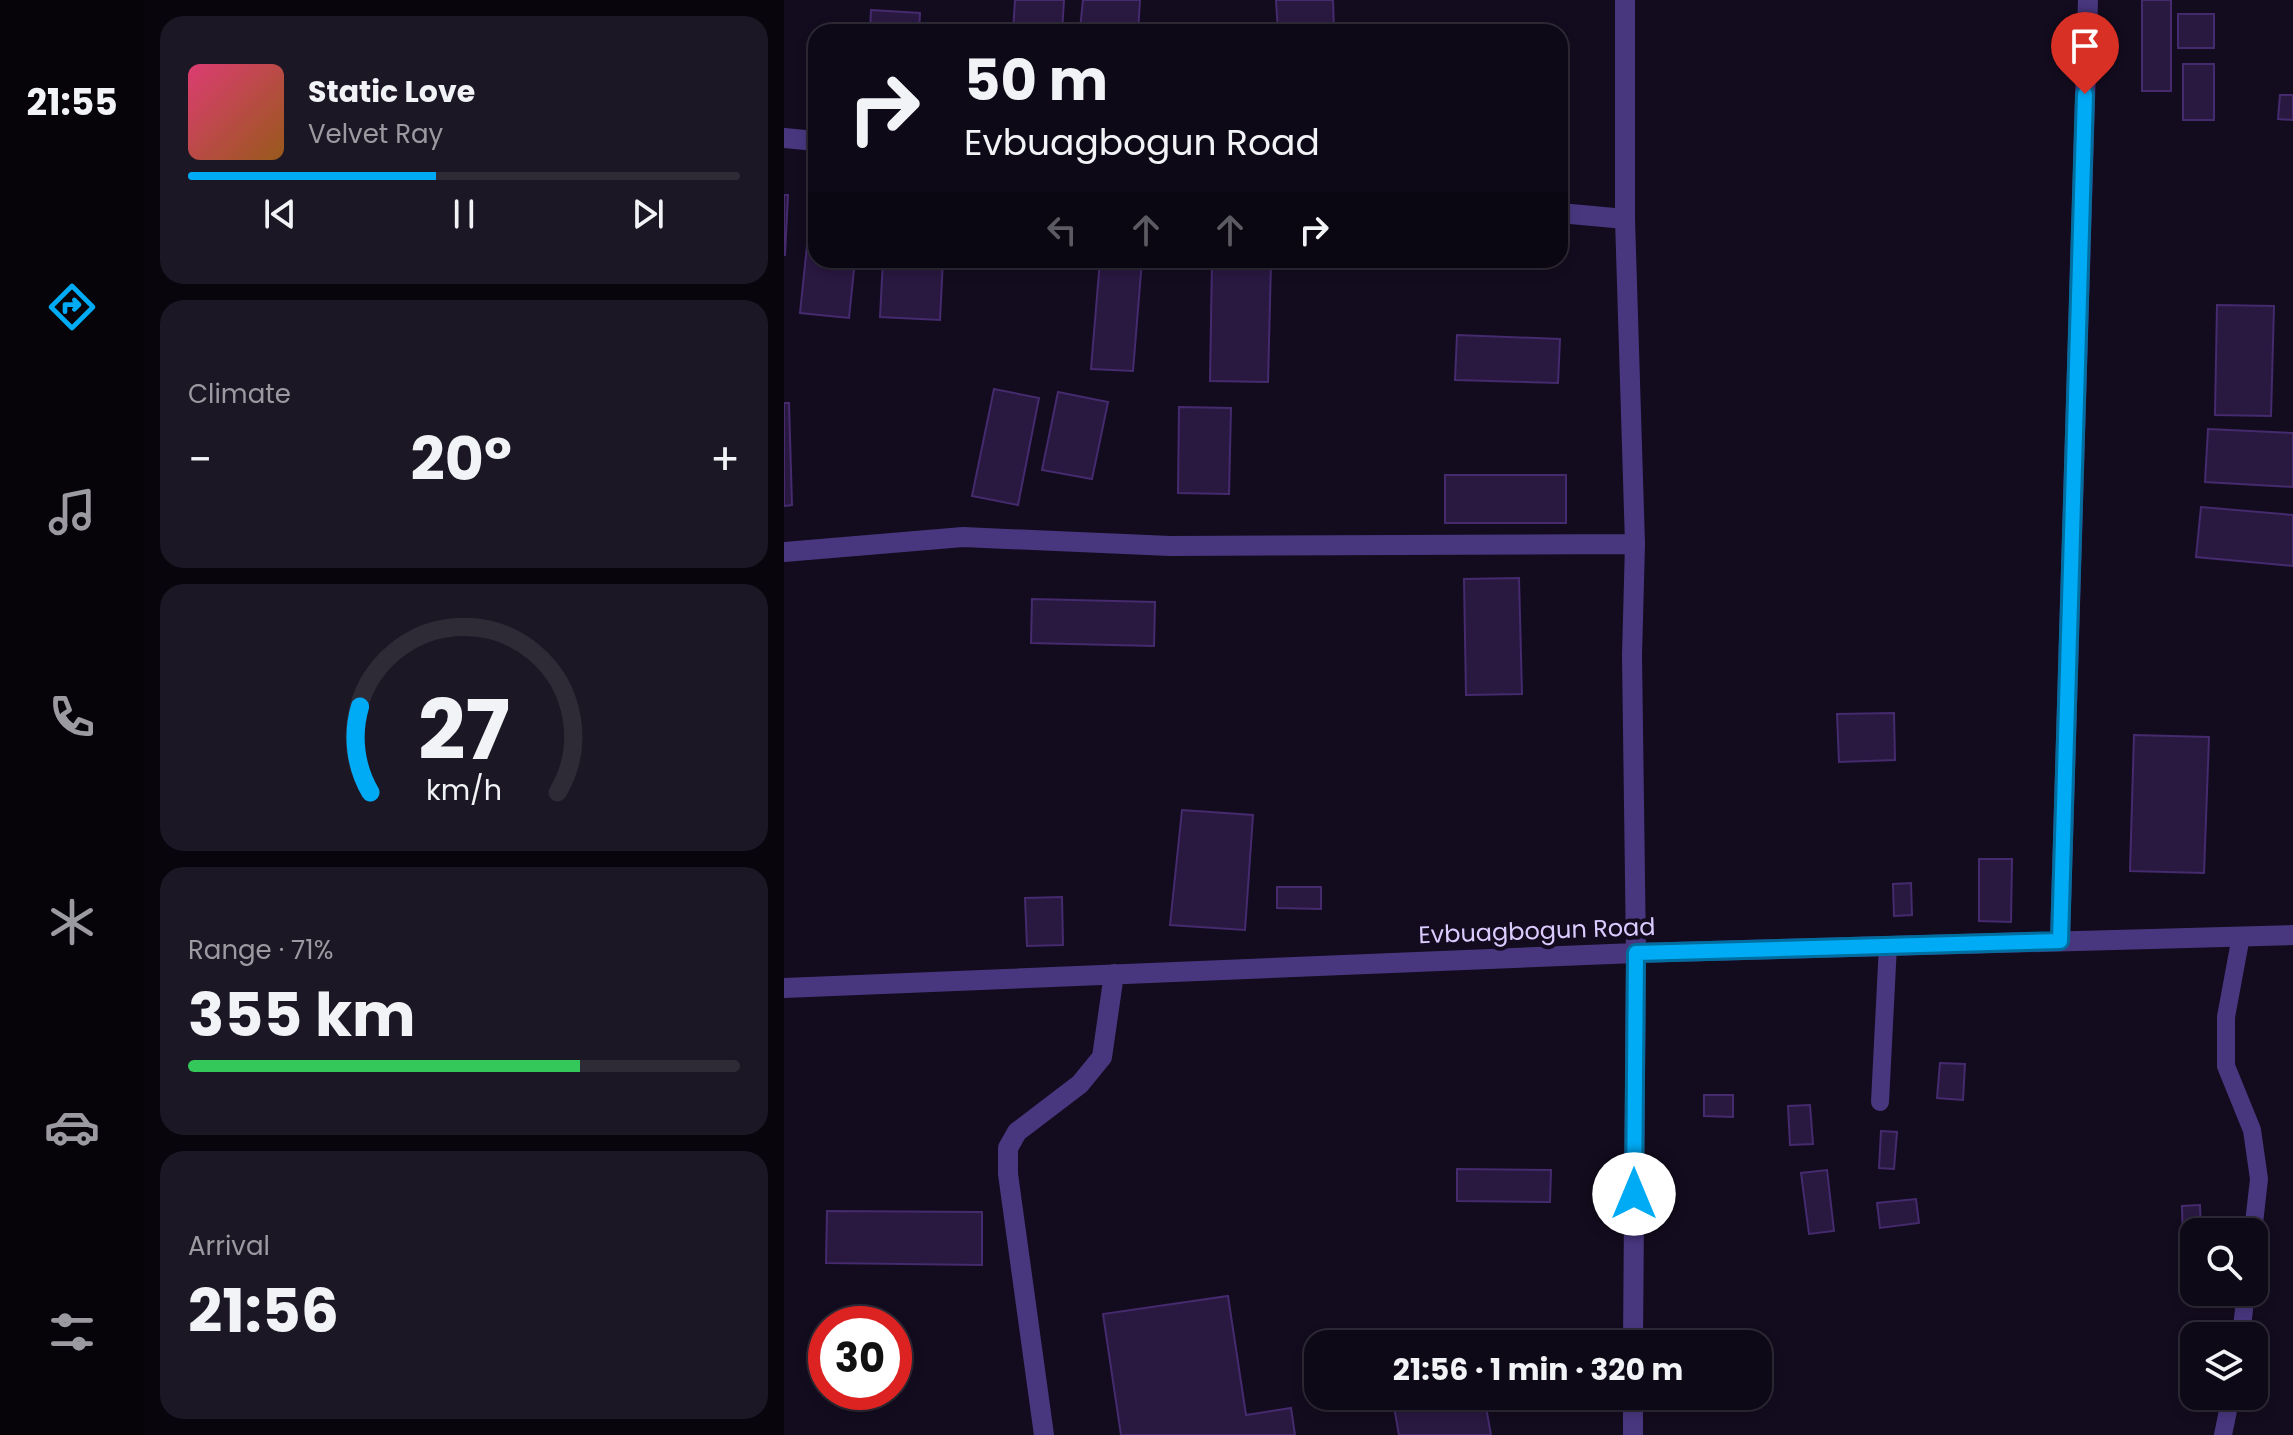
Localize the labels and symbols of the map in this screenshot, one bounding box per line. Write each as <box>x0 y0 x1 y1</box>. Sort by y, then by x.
pin <box>2051 12 2119 94</box>
street label: Evbuagbogun Road <box>1418 910 1656 951</box>
position arrow <box>1592 1152 1676 1236</box>
speed limit sign: 30 <box>808 1306 912 1410</box>

